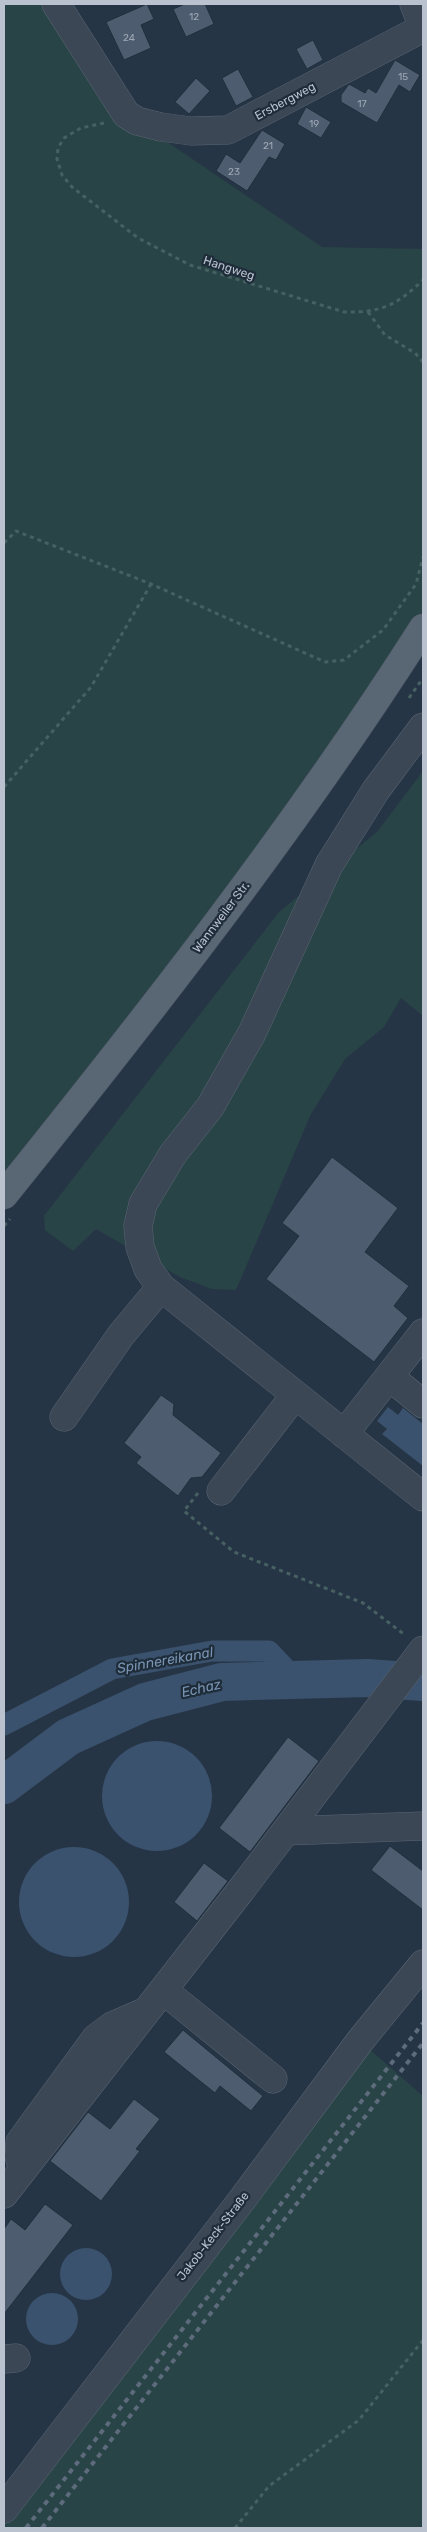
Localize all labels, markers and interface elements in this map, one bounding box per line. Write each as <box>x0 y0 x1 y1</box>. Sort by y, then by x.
house number: 12 <box>189 11 199 23</box>
house number: 24 <box>123 32 135 44</box>
house number: 15 <box>398 71 408 83</box>
street label: Ersbergweg <box>252 79 318 123</box>
house number: 17 <box>357 98 367 110</box>
house number: 19 <box>309 118 319 130</box>
house number: 21 <box>263 140 273 152</box>
house number: 23 <box>228 166 240 178</box>
street label: Hangweg <box>202 253 256 283</box>
street label: Wannweiler Str. <box>190 879 252 955</box>
water label: Spinnereikanal <box>116 1644 215 1677</box>
water label: Echaz <box>180 1676 222 1701</box>
street label: Jakob-Keck-Straße <box>174 2189 252 2283</box>

